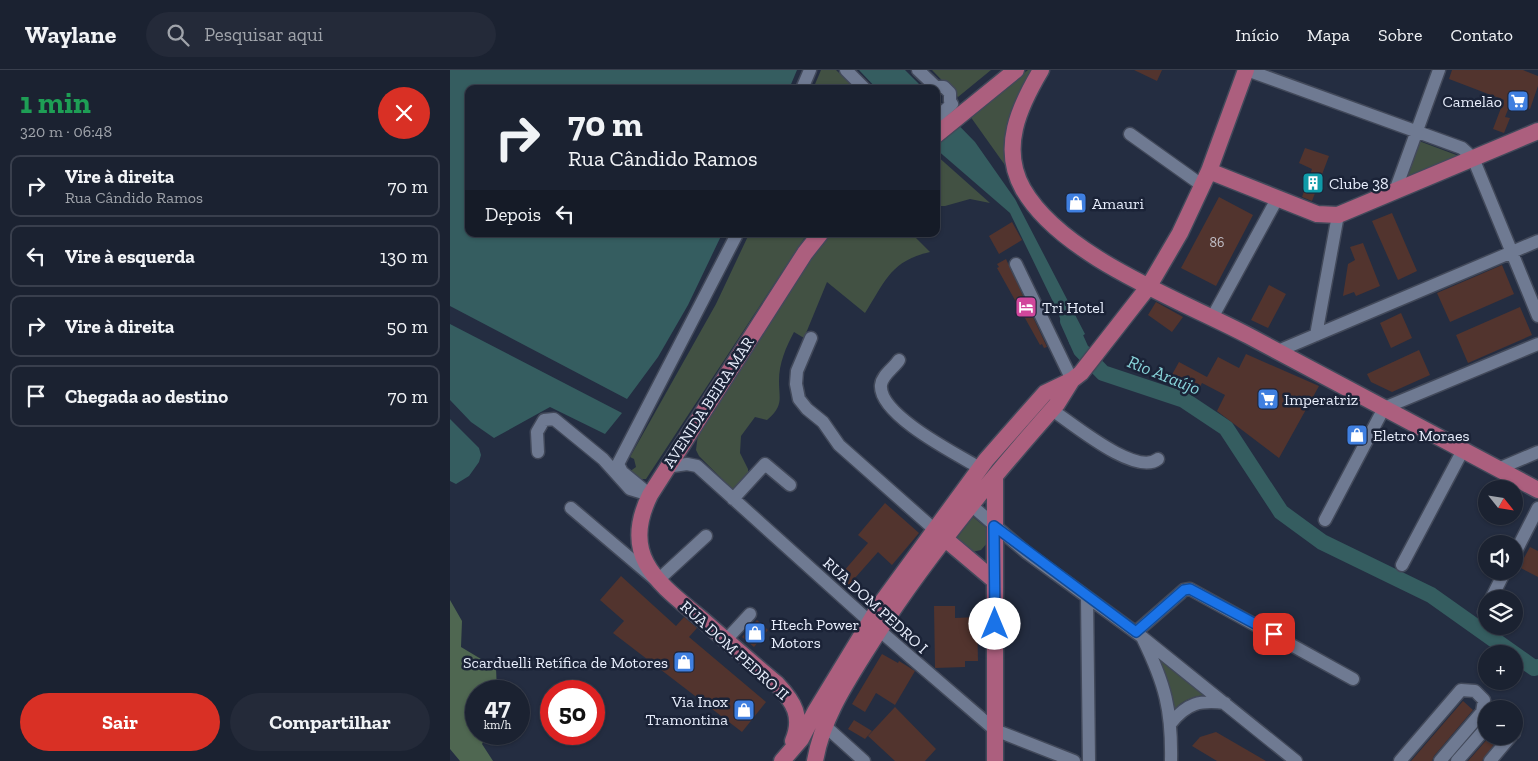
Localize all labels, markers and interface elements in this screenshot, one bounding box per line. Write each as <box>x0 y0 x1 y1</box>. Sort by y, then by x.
search box <box>146 12 496 57</box>
text: Waylane <box>25 20 116 49</box>
icon: search <box>164 21 192 49</box>
text: Pesquisar aqui <box>204 23 323 46</box>
text: Início <box>1235 24 1279 46</box>
text: Mapa <box>1307 24 1350 46</box>
text: Sobre <box>1378 24 1423 46</box>
text: Contato <box>1451 24 1513 46</box>
text: 1 min <box>20 85 91 121</box>
button: close <box>378 87 430 139</box>
supermarket icon: Camelão <box>1506 89 1530 113</box>
place label: Camelão <box>1442 92 1502 111</box>
text: 70 m <box>568 103 643 145</box>
icon: right <box>485 105 550 170</box>
text: 320 m · 06:48 <box>20 122 112 141</box>
text: Rua Cândido Ramos <box>568 145 758 172</box>
text: Vire à direita <box>65 165 174 188</box>
building icon: Clube 38 <box>1301 171 1325 195</box>
icon: right <box>22 172 50 200</box>
place label: Clube 38 <box>1329 174 1389 193</box>
text: 70 m <box>387 175 428 198</box>
text: Rua Cândido Ramos <box>65 188 203 207</box>
shop icon: Amauri <box>1064 191 1088 215</box>
place label: Amauri <box>1092 194 1145 213</box>
icon: left <box>551 200 579 228</box>
text: Depois <box>485 203 541 226</box>
house number: 86 <box>1210 234 1224 251</box>
icon: left <box>22 242 50 270</box>
text: Vire à esquerda <box>65 245 195 268</box>
text: 130 m <box>380 245 428 268</box>
hotel icon: Tri Hotel <box>1014 295 1038 319</box>
place label: Tri Hotel <box>1042 298 1104 317</box>
icon: right <box>22 312 50 340</box>
text: Vire à direita <box>65 315 174 338</box>
text: 50 m <box>387 315 428 338</box>
street label: AVENIDA BEIRA MAR <box>659 333 758 471</box>
water label: Rio Araújo <box>1124 350 1204 400</box>
icon: arrive <box>22 382 50 410</box>
text: Chegada ao destino <box>65 385 228 408</box>
text: 70 m <box>387 385 428 408</box>
supermarket icon: Imperatriz <box>1256 387 1280 411</box>
place label: Imperatriz <box>1284 390 1358 409</box>
shop icon: Eletro Moraes <box>1345 423 1369 447</box>
place label: Eletro Moraes <box>1373 426 1470 445</box>
north arrow <box>1478 480 1522 525</box>
map controls <box>1478 480 1523 745</box>
button: sound <box>1478 535 1523 580</box>
street label: RUA DOM PEDRO I <box>819 553 932 657</box>
button: layers <box>1478 590 1523 635</box>
street label: RUA DOM PEDRO II <box>677 597 793 704</box>
position arrow <box>968 597 1020 649</box>
pin <box>1253 613 1295 655</box>
place label: Htech Power Motors <box>771 615 860 652</box>
icon: arrive <box>1260 620 1288 648</box>
shop icon: Htech Power Motors <box>743 621 767 645</box>
button: + <box>1478 645 1523 690</box>
shop icon: Scarduelli Retífica de Motores <box>672 650 696 674</box>
place label: Scarduelli Retífica de Motores <box>463 653 668 672</box>
speed limit sign: 50 <box>540 680 605 745</box>
text: 47 <box>484 691 511 721</box>
place label: Via Inox Tramontina <box>645 692 728 729</box>
button: Sair <box>20 693 220 751</box>
button: Compartilhar <box>230 693 430 751</box>
shop icon: Via Inox Tramontina <box>732 698 756 722</box>
button: − <box>1478 700 1523 745</box>
text: km/h <box>484 718 511 732</box>

